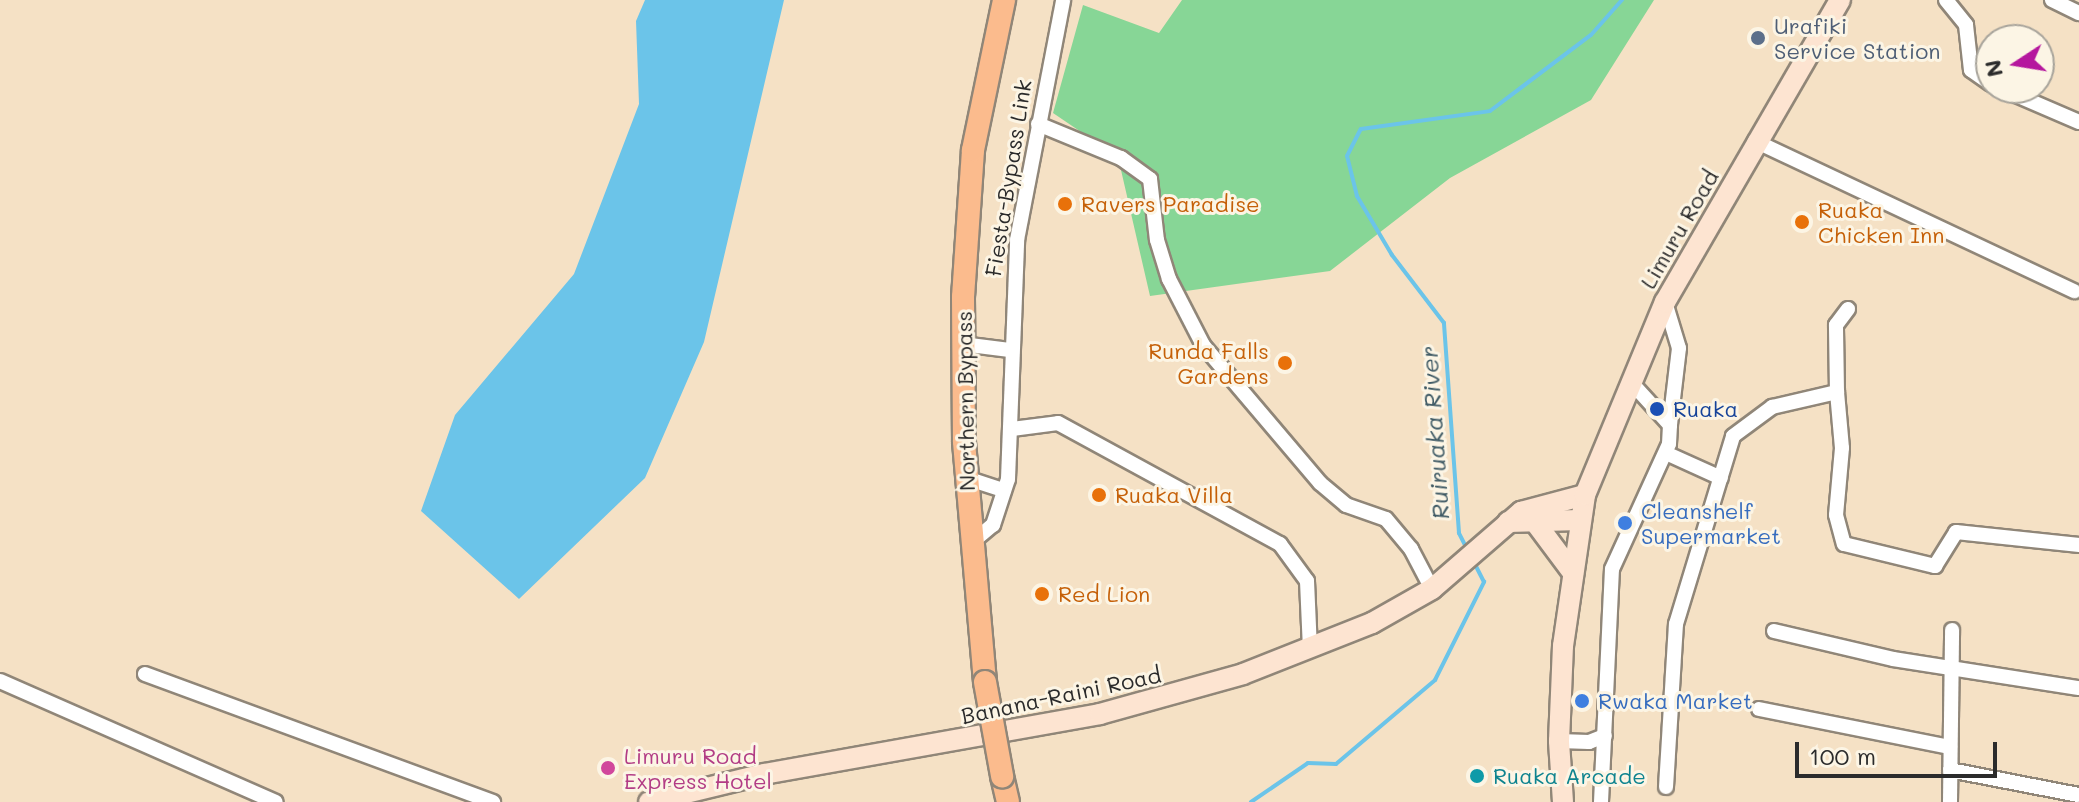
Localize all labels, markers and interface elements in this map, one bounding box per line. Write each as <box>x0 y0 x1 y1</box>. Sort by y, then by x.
place label: Urafiki Service Station <box>1774 12 1940 64</box>
north arrow <box>1975 24 2055 104</box>
marker: Urafiki Service Station <box>1749 29 1767 47</box>
text: N <box>1977 58 2009 80</box>
street label: Fiesta-Bypass Link <box>979 78 1037 278</box>
street label: Limuru Road <box>1634 165 1724 293</box>
place label: Ravers Paradise <box>1081 191 1260 217</box>
marker: Ravers Paradise <box>1056 195 1074 213</box>
place label: Ruaka Chicken Inn <box>1818 196 1944 248</box>
marker: Ruaka Chicken Inn <box>1793 213 1811 231</box>
street label: Northern Bypass <box>950 311 980 491</box>
place label: Runda Falls Gardens <box>1148 337 1269 388</box>
water label: Ruiruaka River <box>1414 345 1454 521</box>
marker: Runda Falls Gardens <box>1276 354 1294 372</box>
place label: Ruaka <box>1673 396 1738 422</box>
marker: Ruaka <box>1648 400 1666 418</box>
place label: Ruaka Villa <box>1115 482 1233 508</box>
marker: Ruaka Villa <box>1090 486 1108 504</box>
place label: Cleanshelf Supermarket <box>1641 497 1781 548</box>
marker: Cleanshelf Supermarket <box>1616 514 1634 532</box>
place label: Red Lion <box>1058 581 1150 607</box>
marker: Red Lion <box>1033 585 1051 603</box>
street label: Banana-Raini Road <box>959 661 1163 729</box>
place label: Rwaka Market <box>1598 688 1753 714</box>
marker: Rwaka Market <box>1573 692 1591 710</box>
scale bar <box>1799 726 2001 776</box>
text: 100 m <box>1809 740 1876 771</box>
place label: Limuru Road Express Hotel <box>624 742 772 794</box>
marker: Limuru Road Express Hotel <box>599 759 617 777</box>
place label: Ruaka Arcade <box>1493 763 1646 789</box>
marker: Ruaka Arcade <box>1468 767 1486 785</box>

